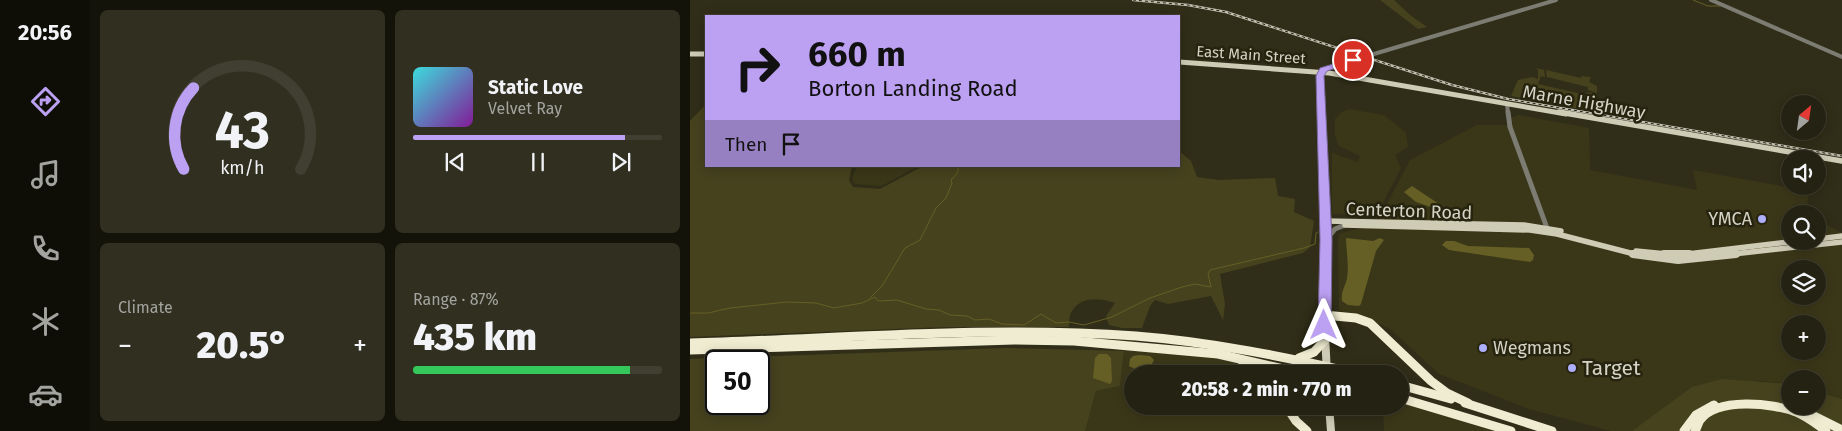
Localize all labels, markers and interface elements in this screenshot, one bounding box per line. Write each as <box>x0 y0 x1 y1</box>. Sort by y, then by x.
text: 20:56 <box>18 19 72 46</box>
text: 660 m <box>808 33 906 75</box>
icon: right <box>725 35 790 100</box>
pin <box>1332 39 1374 81</box>
street label: East Main Street <box>1196 42 1307 68</box>
icon: arrive <box>1339 46 1367 74</box>
text: Borton Landing Road <box>808 75 1018 102</box>
text: Static Love <box>488 76 583 99</box>
street label: Marne Highway <box>1521 80 1647 124</box>
icon: directions <box>28 84 63 119</box>
north arrow <box>1781 95 1826 140</box>
map controls <box>1781 95 1826 415</box>
text: 43 <box>215 99 270 162</box>
text: Velvet Ray <box>488 99 562 118</box>
icon: arrive <box>777 130 805 158</box>
text: Then <box>725 133 767 156</box>
icon: previous <box>441 148 469 176</box>
icon: pause <box>524 148 552 176</box>
icon: next <box>607 148 635 176</box>
button: sound <box>1781 150 1826 195</box>
icon: music <box>28 157 63 192</box>
text: km/h <box>220 157 265 179</box>
street label: Centerton Road <box>1345 198 1473 224</box>
button: search <box>1781 205 1826 250</box>
place label: YMCA <box>1708 208 1753 230</box>
marker: YMCA <box>1756 213 1768 225</box>
icon: phone <box>28 231 63 266</box>
button: layers <box>1781 260 1826 305</box>
text: Range · 87% <box>413 290 499 309</box>
text: Climate <box>118 298 173 317</box>
position arrow <box>1297 298 1349 350</box>
icon: climate <box>28 304 63 339</box>
text: 435 km <box>413 314 537 360</box>
button: + <box>1781 315 1826 360</box>
text: 20.5° <box>196 322 289 368</box>
text: − <box>118 329 132 362</box>
text: + <box>353 329 367 362</box>
place label: Wegmans <box>1493 337 1571 359</box>
marker: Wegmans <box>1477 342 1489 354</box>
speed limit sign: 50 <box>705 350 770 415</box>
place label: Target <box>1582 355 1641 381</box>
marker: Target <box>1566 362 1578 374</box>
button: − <box>1781 370 1826 415</box>
icon: car <box>28 377 63 412</box>
text: 20:58 · 2 min · 770 m <box>1182 378 1351 401</box>

